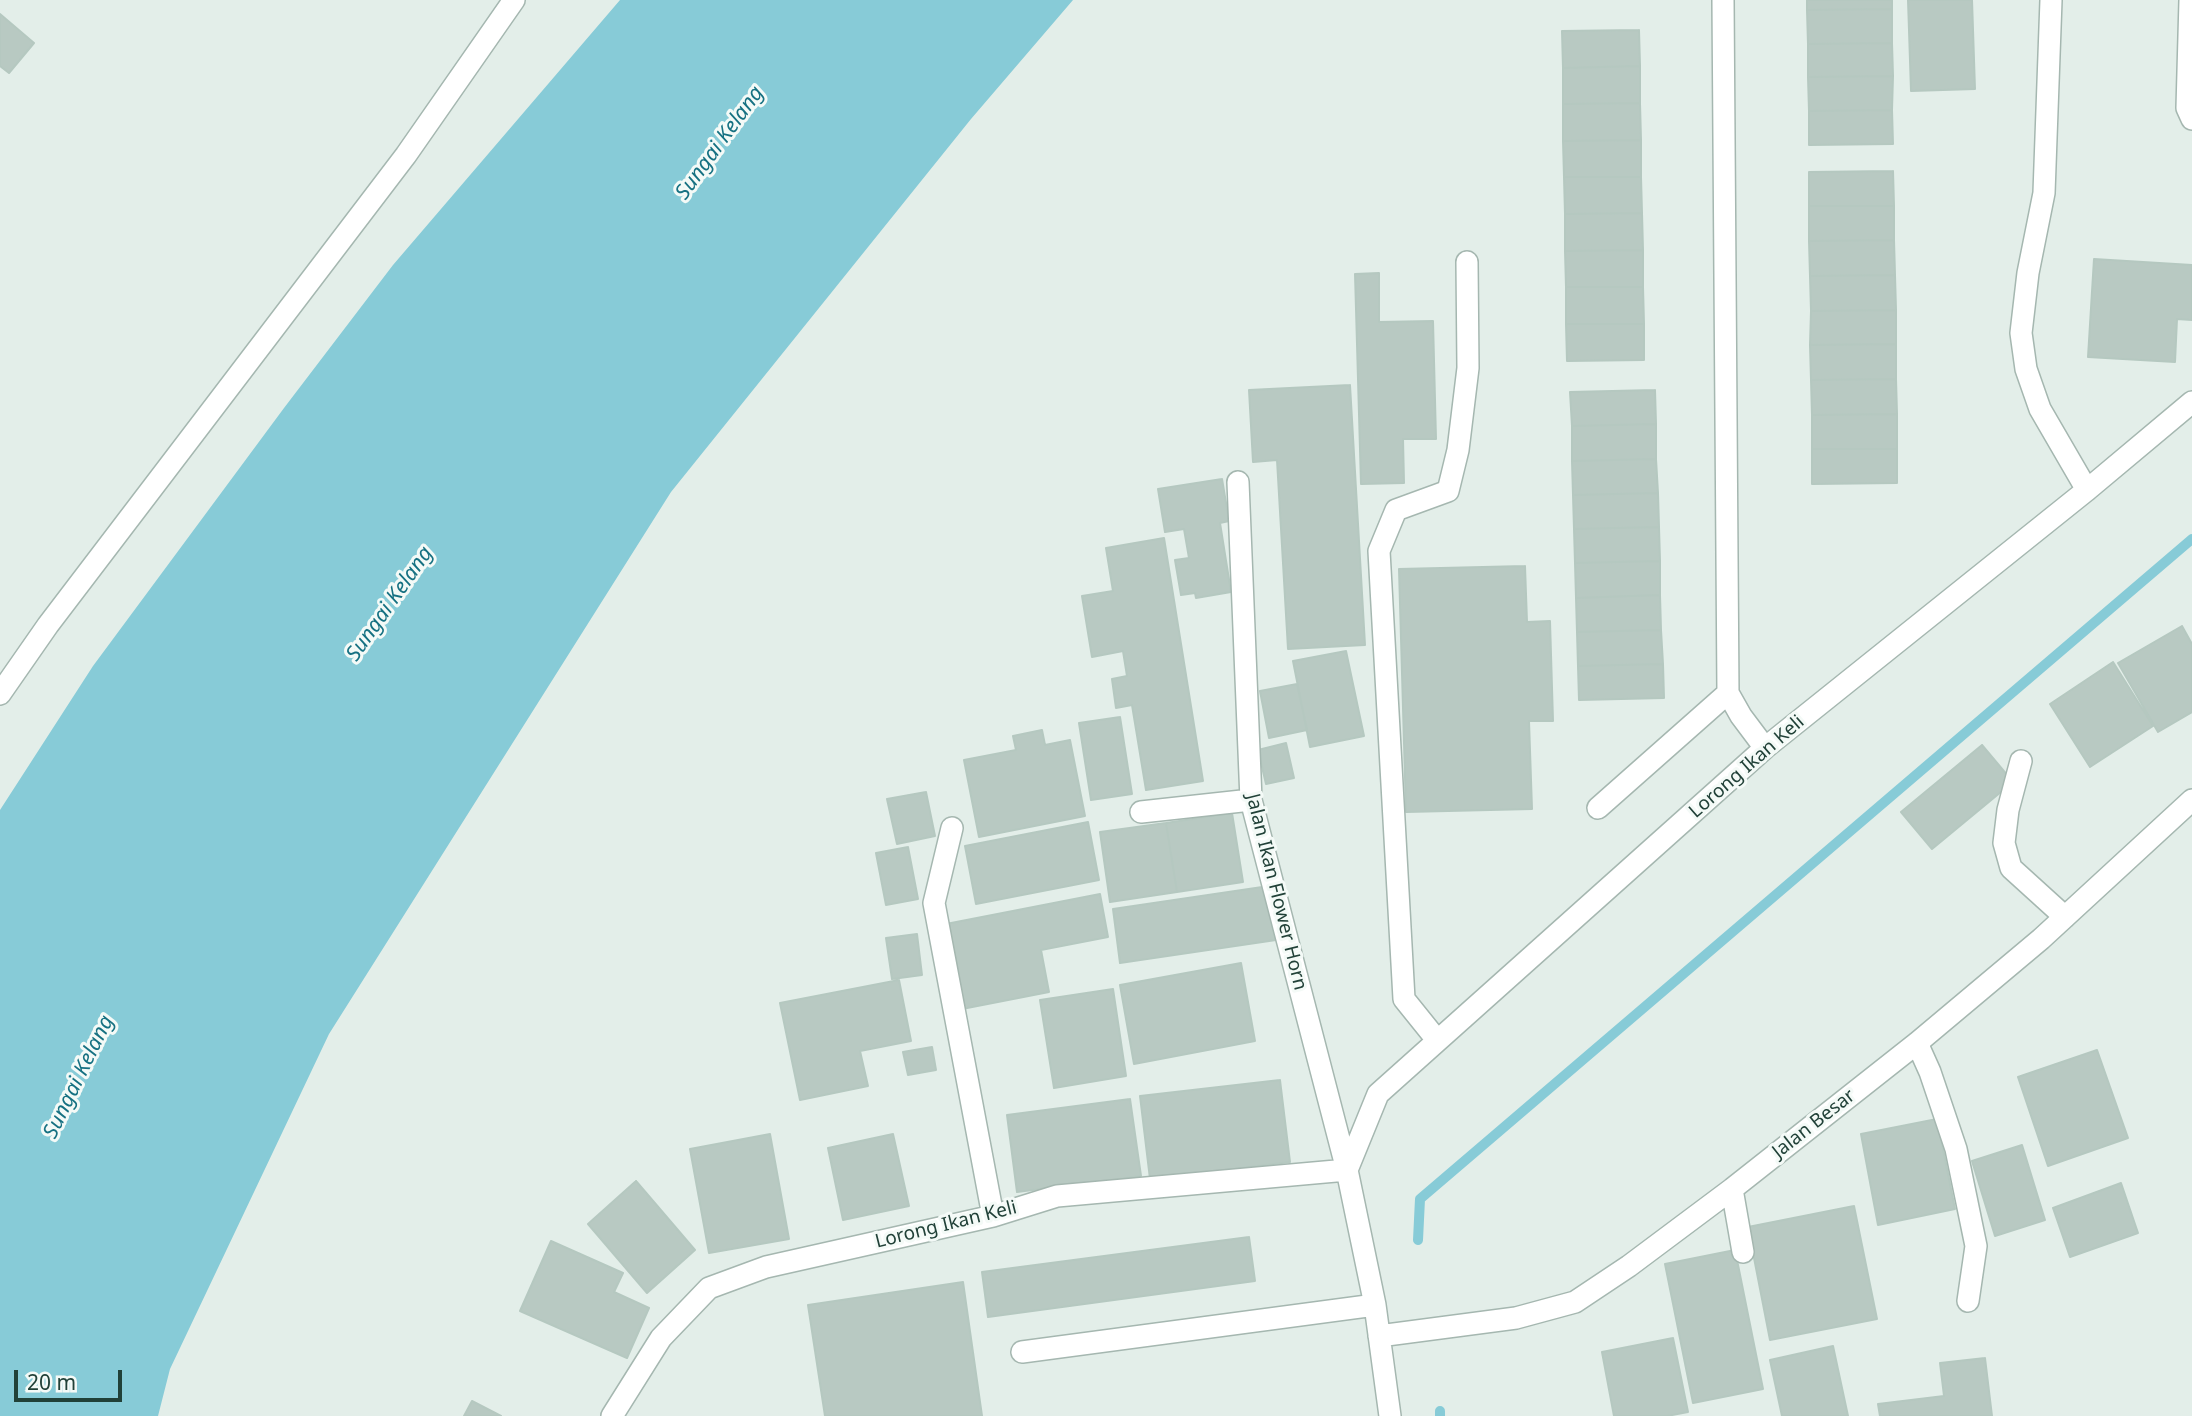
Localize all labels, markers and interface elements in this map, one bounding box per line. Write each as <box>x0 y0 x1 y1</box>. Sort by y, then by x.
water label: Sungai Kelang <box>670 81 770 205</box>
water label: Sungai Kelang <box>341 542 439 666</box>
street label: Lorong Ikan Keli <box>1685 711 1809 823</box>
street label: Jalan Ikan Flower Horn <box>1241 791 1311 993</box>
water label: Sungai Kelang <box>38 1011 120 1143</box>
street label: Jalan Besar <box>1768 1085 1860 1163</box>
street label: Lorong Ikan Keli <box>873 1196 1019 1254</box>
scale bar <box>18 1356 126 1400</box>
text: 20 m <box>27 1368 76 1396</box>

